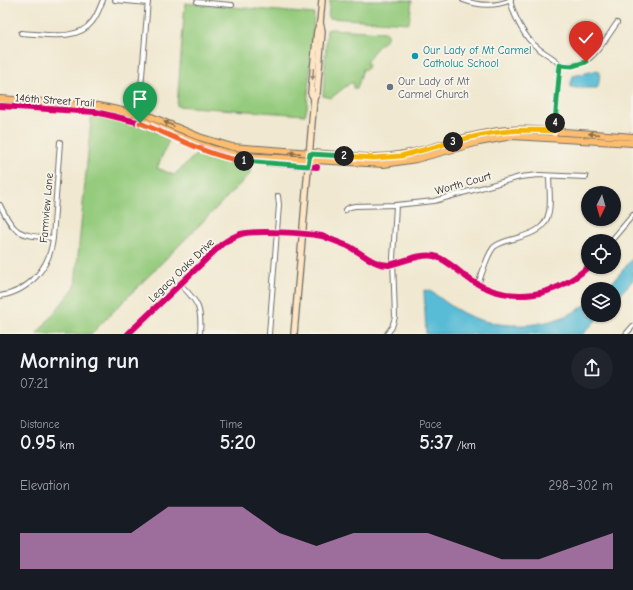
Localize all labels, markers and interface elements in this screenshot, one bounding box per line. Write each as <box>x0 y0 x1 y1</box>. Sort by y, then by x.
pin <box>569 21 603 62</box>
icon: check <box>575 27 597 49</box>
place label: Our Lady of Mt Carmel Catholuc School <box>423 44 532 70</box>
marker: Our Lady of Mt Carmel Catholuc School <box>410 51 420 61</box>
one-way arrow <box>310 68 316 80</box>
place label: Our Lady of Mt Carmel Church <box>398 75 470 101</box>
pin <box>123 82 157 123</box>
marker: Our Lady of Mt Carmel Church <box>385 82 395 92</box>
icon: arrive <box>129 88 151 110</box>
street label: 146th Street Trail <box>15 91 95 110</box>
pin: 4 <box>545 113 565 133</box>
text: 4 <box>552 116 558 129</box>
one-way arrow <box>163 121 175 128</box>
one-way arrow <box>588 130 600 137</box>
pin: 3 <box>443 132 463 152</box>
text: 3 <box>450 135 456 148</box>
pin: 2 <box>334 146 354 166</box>
one-way arrow <box>289 149 301 156</box>
text: 2 <box>341 149 347 162</box>
pin: 1 <box>234 151 254 171</box>
text: 1 <box>242 154 246 167</box>
street label: Worth Court <box>434 169 493 198</box>
street label: Farmview Lane <box>37 172 56 244</box>
north arrow <box>581 186 621 226</box>
map controls <box>581 186 621 322</box>
button: locate <box>581 234 621 274</box>
street label: Legacy Oaks Drive <box>146 235 217 305</box>
button: layers <box>581 282 621 322</box>
button: share <box>571 347 613 389</box>
text: Morning run <box>20 348 139 374</box>
text: 07:21 <box>20 376 48 391</box>
text: Distance <box>20 418 59 431</box>
text: Time <box>220 418 243 431</box>
text: Pace <box>419 418 442 431</box>
text: 0.95 <box>20 431 56 454</box>
text: 5:20 <box>220 431 256 454</box>
text: 5:37 <box>419 431 453 454</box>
text: km <box>56 439 74 452</box>
text: /km <box>453 439 476 452</box>
text: Elevation <box>20 478 70 493</box>
text: 298–302 m <box>548 478 613 493</box>

